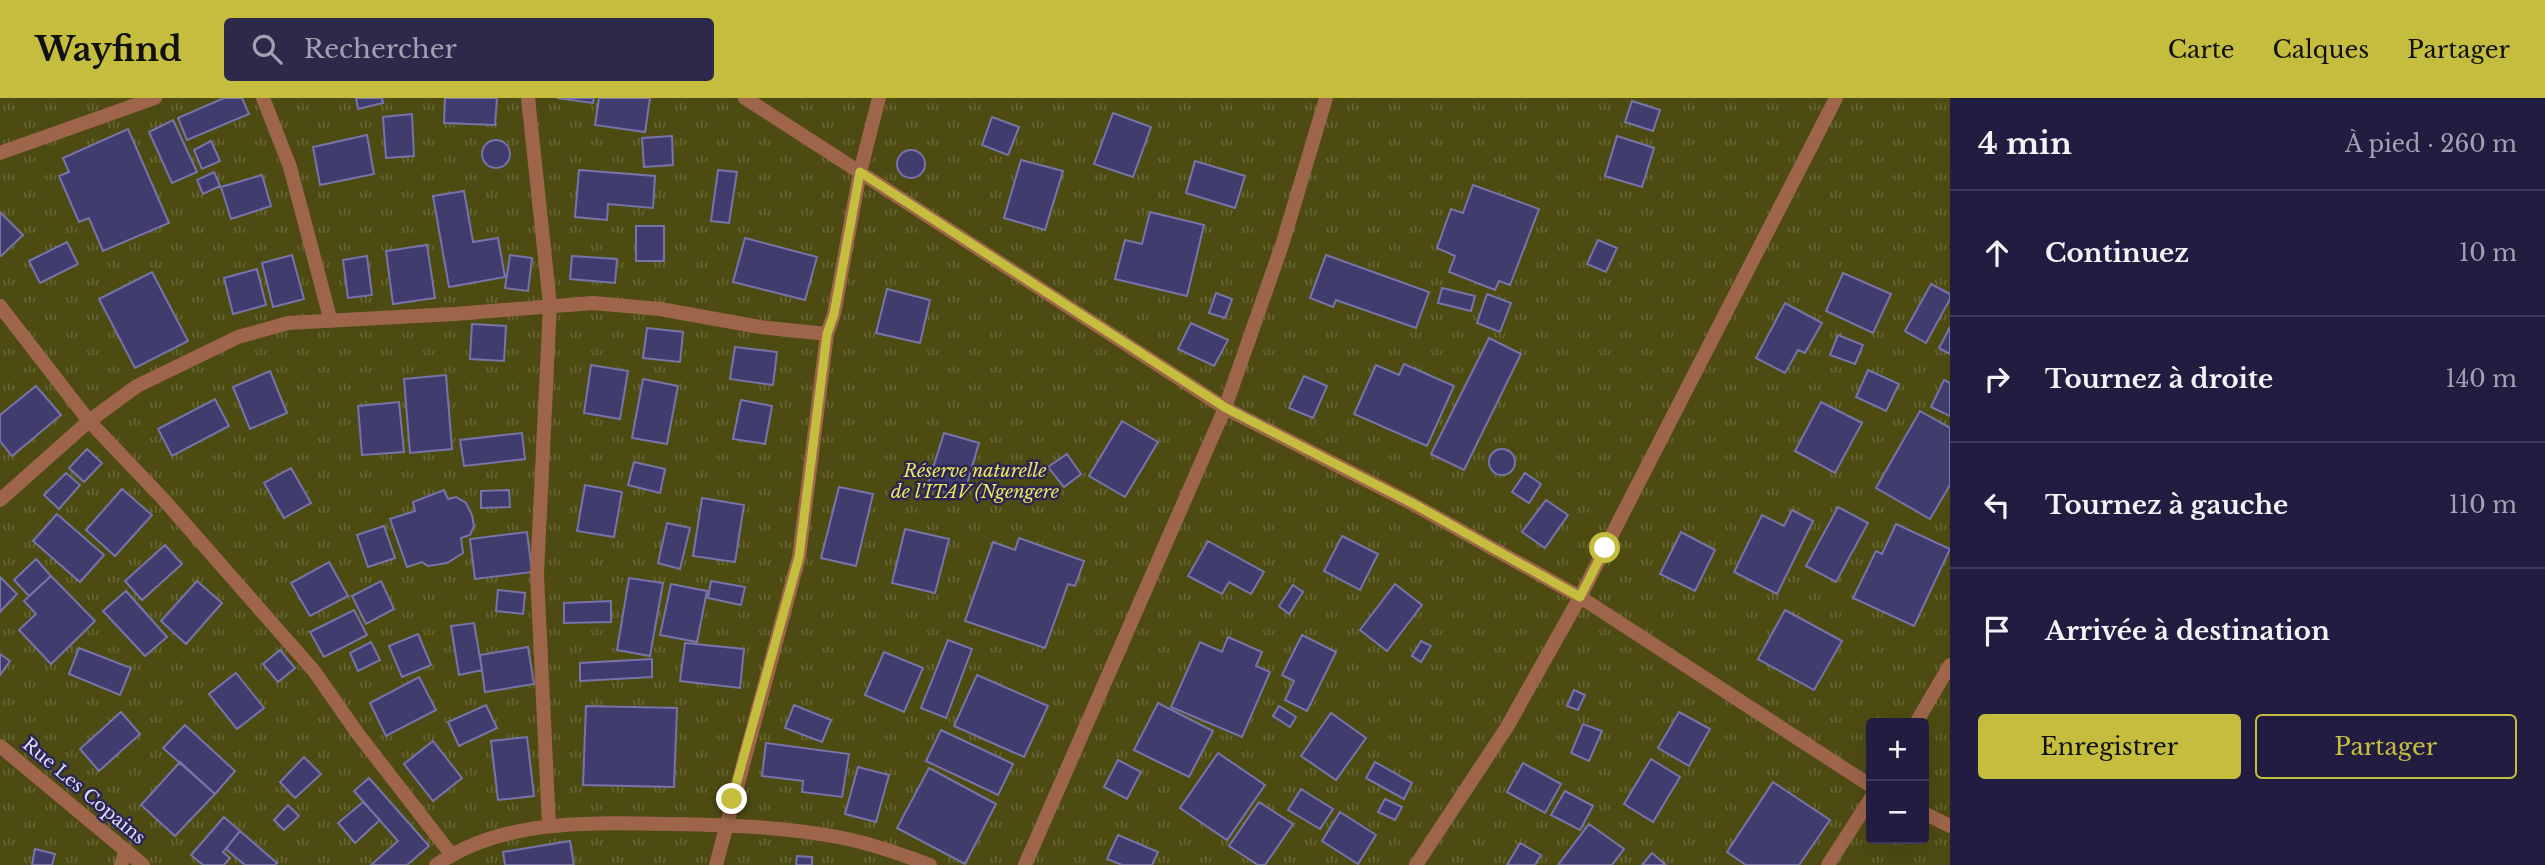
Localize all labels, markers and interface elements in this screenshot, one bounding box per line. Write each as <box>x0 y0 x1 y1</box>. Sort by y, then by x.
search box <box>224 18 714 81</box>
text: Wayfind <box>35 29 182 70</box>
icon: search <box>248 30 286 68</box>
text: Rechercher <box>304 33 457 65</box>
text: Carte <box>2168 35 2234 64</box>
text: Calques <box>2272 35 2369 64</box>
text: Partager <box>2407 35 2510 64</box>
text: 4 min <box>1978 125 2072 162</box>
text: À pied · 260 m <box>2345 130 2517 158</box>
icon: ahead <box>1978 234 2016 272</box>
text: Continuez <box>2045 237 2189 269</box>
text: 10 m <box>2459 239 2517 267</box>
icon: right <box>1978 360 2016 398</box>
text: Tournez à droite <box>2045 363 2273 395</box>
text: 140 m <box>2446 365 2517 393</box>
park label: Réserve naturelle de l'ITAV (Ngengere <box>891 460 1059 503</box>
icon: left <box>1978 486 2016 524</box>
text: Tournez à gauche <box>2045 489 2288 521</box>
text: 110 m <box>2449 491 2517 519</box>
route start <box>1589 532 1620 563</box>
icon: arrive <box>1978 612 2016 650</box>
text: Arrivée à destination <box>2045 615 2330 647</box>
button: Enregistrer <box>1978 714 2241 779</box>
button: Partager <box>2255 714 2517 779</box>
map controls <box>1866 718 1929 844</box>
button: + <box>1866 718 1929 781</box>
street label: Rue Les Copains <box>18 733 150 849</box>
button: − <box>1866 781 1929 844</box>
route end <box>716 783 747 814</box>

